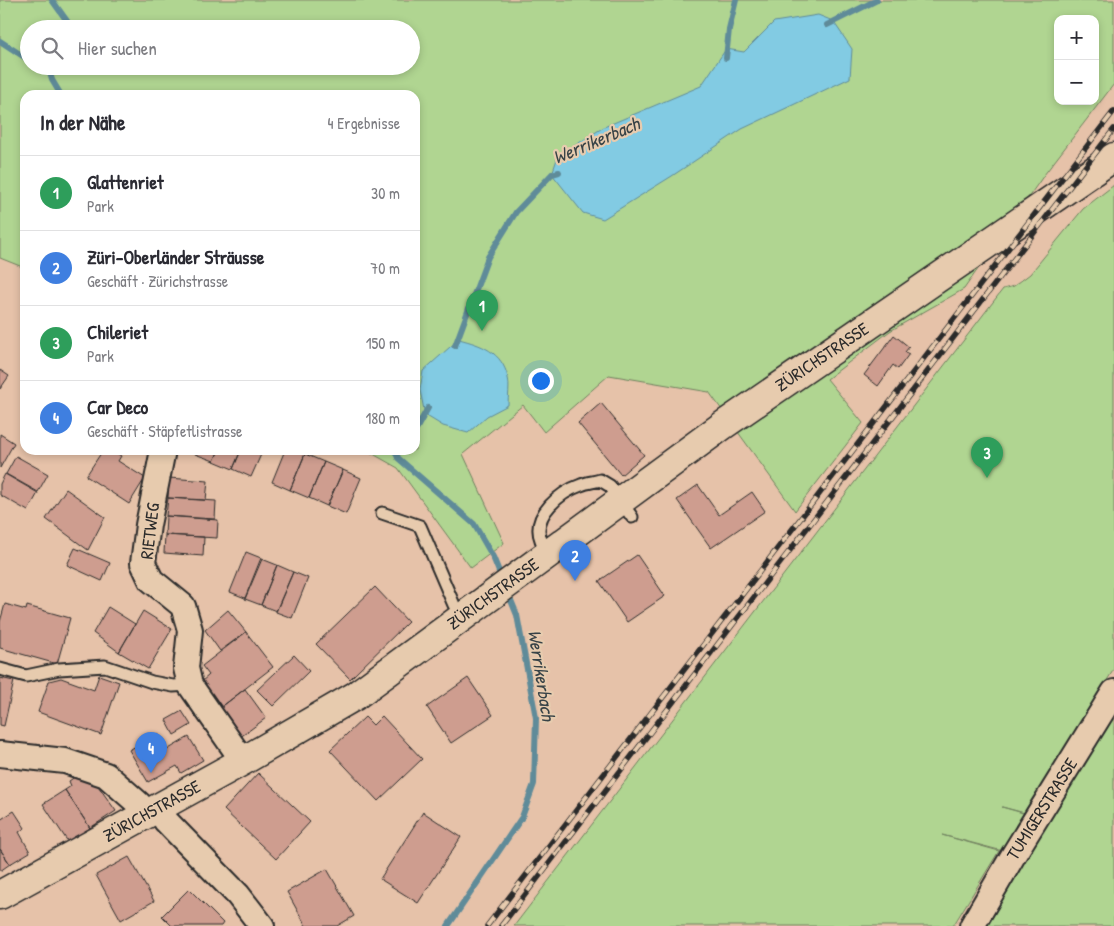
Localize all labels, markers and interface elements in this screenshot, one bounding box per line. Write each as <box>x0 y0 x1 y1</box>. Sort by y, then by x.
map controls <box>1054 15 1099 105</box>
button: + <box>1054 15 1099 60</box>
search box <box>20 20 420 75</box>
icon: search <box>38 34 66 62</box>
text: Hier suchen <box>78 35 157 61</box>
button: − <box>1054 60 1099 105</box>
text: In der Nähe <box>40 108 125 137</box>
water label: Werrikerbach <box>549 109 645 170</box>
text: 4 Ergebnisse <box>328 112 400 134</box>
text: Glattenriet <box>87 169 164 195</box>
text: 1 <box>53 182 59 204</box>
text: 30 m <box>371 182 400 204</box>
text: Park <box>87 195 114 217</box>
text: Züri-Oberländer Sträusse <box>87 244 264 270</box>
text: 2 <box>52 257 60 279</box>
text: 70 m <box>370 257 400 279</box>
text: Geschäft · Zürichstrasse <box>87 270 228 292</box>
pin: 1 <box>466 290 498 331</box>
street label: ZÜRICHSTRASSE <box>770 316 873 397</box>
text: Chileriet <box>87 319 148 345</box>
text: 3 <box>52 332 60 354</box>
text: 150 m <box>366 332 400 354</box>
text: Park <box>87 345 114 367</box>
your location <box>528 368 554 394</box>
text: Car Deco <box>87 394 148 420</box>
text: 4 <box>53 407 59 429</box>
text: 180 m <box>366 407 400 429</box>
text: Geschäft · Stäpfetlistrasse <box>87 420 242 442</box>
pin: 3 <box>971 437 1003 478</box>
street label: RIETWEG <box>134 501 165 560</box>
pin: 2 <box>559 540 591 581</box>
street label: ZÜRICHSTRASSE <box>442 552 544 635</box>
water label: Werrikerbach <box>522 628 562 724</box>
pin: 4 <box>135 732 167 773</box>
street label: TUMIGERSTRASSE <box>1000 753 1083 865</box>
street label: ZÜRICHSTRASSE <box>99 773 205 848</box>

